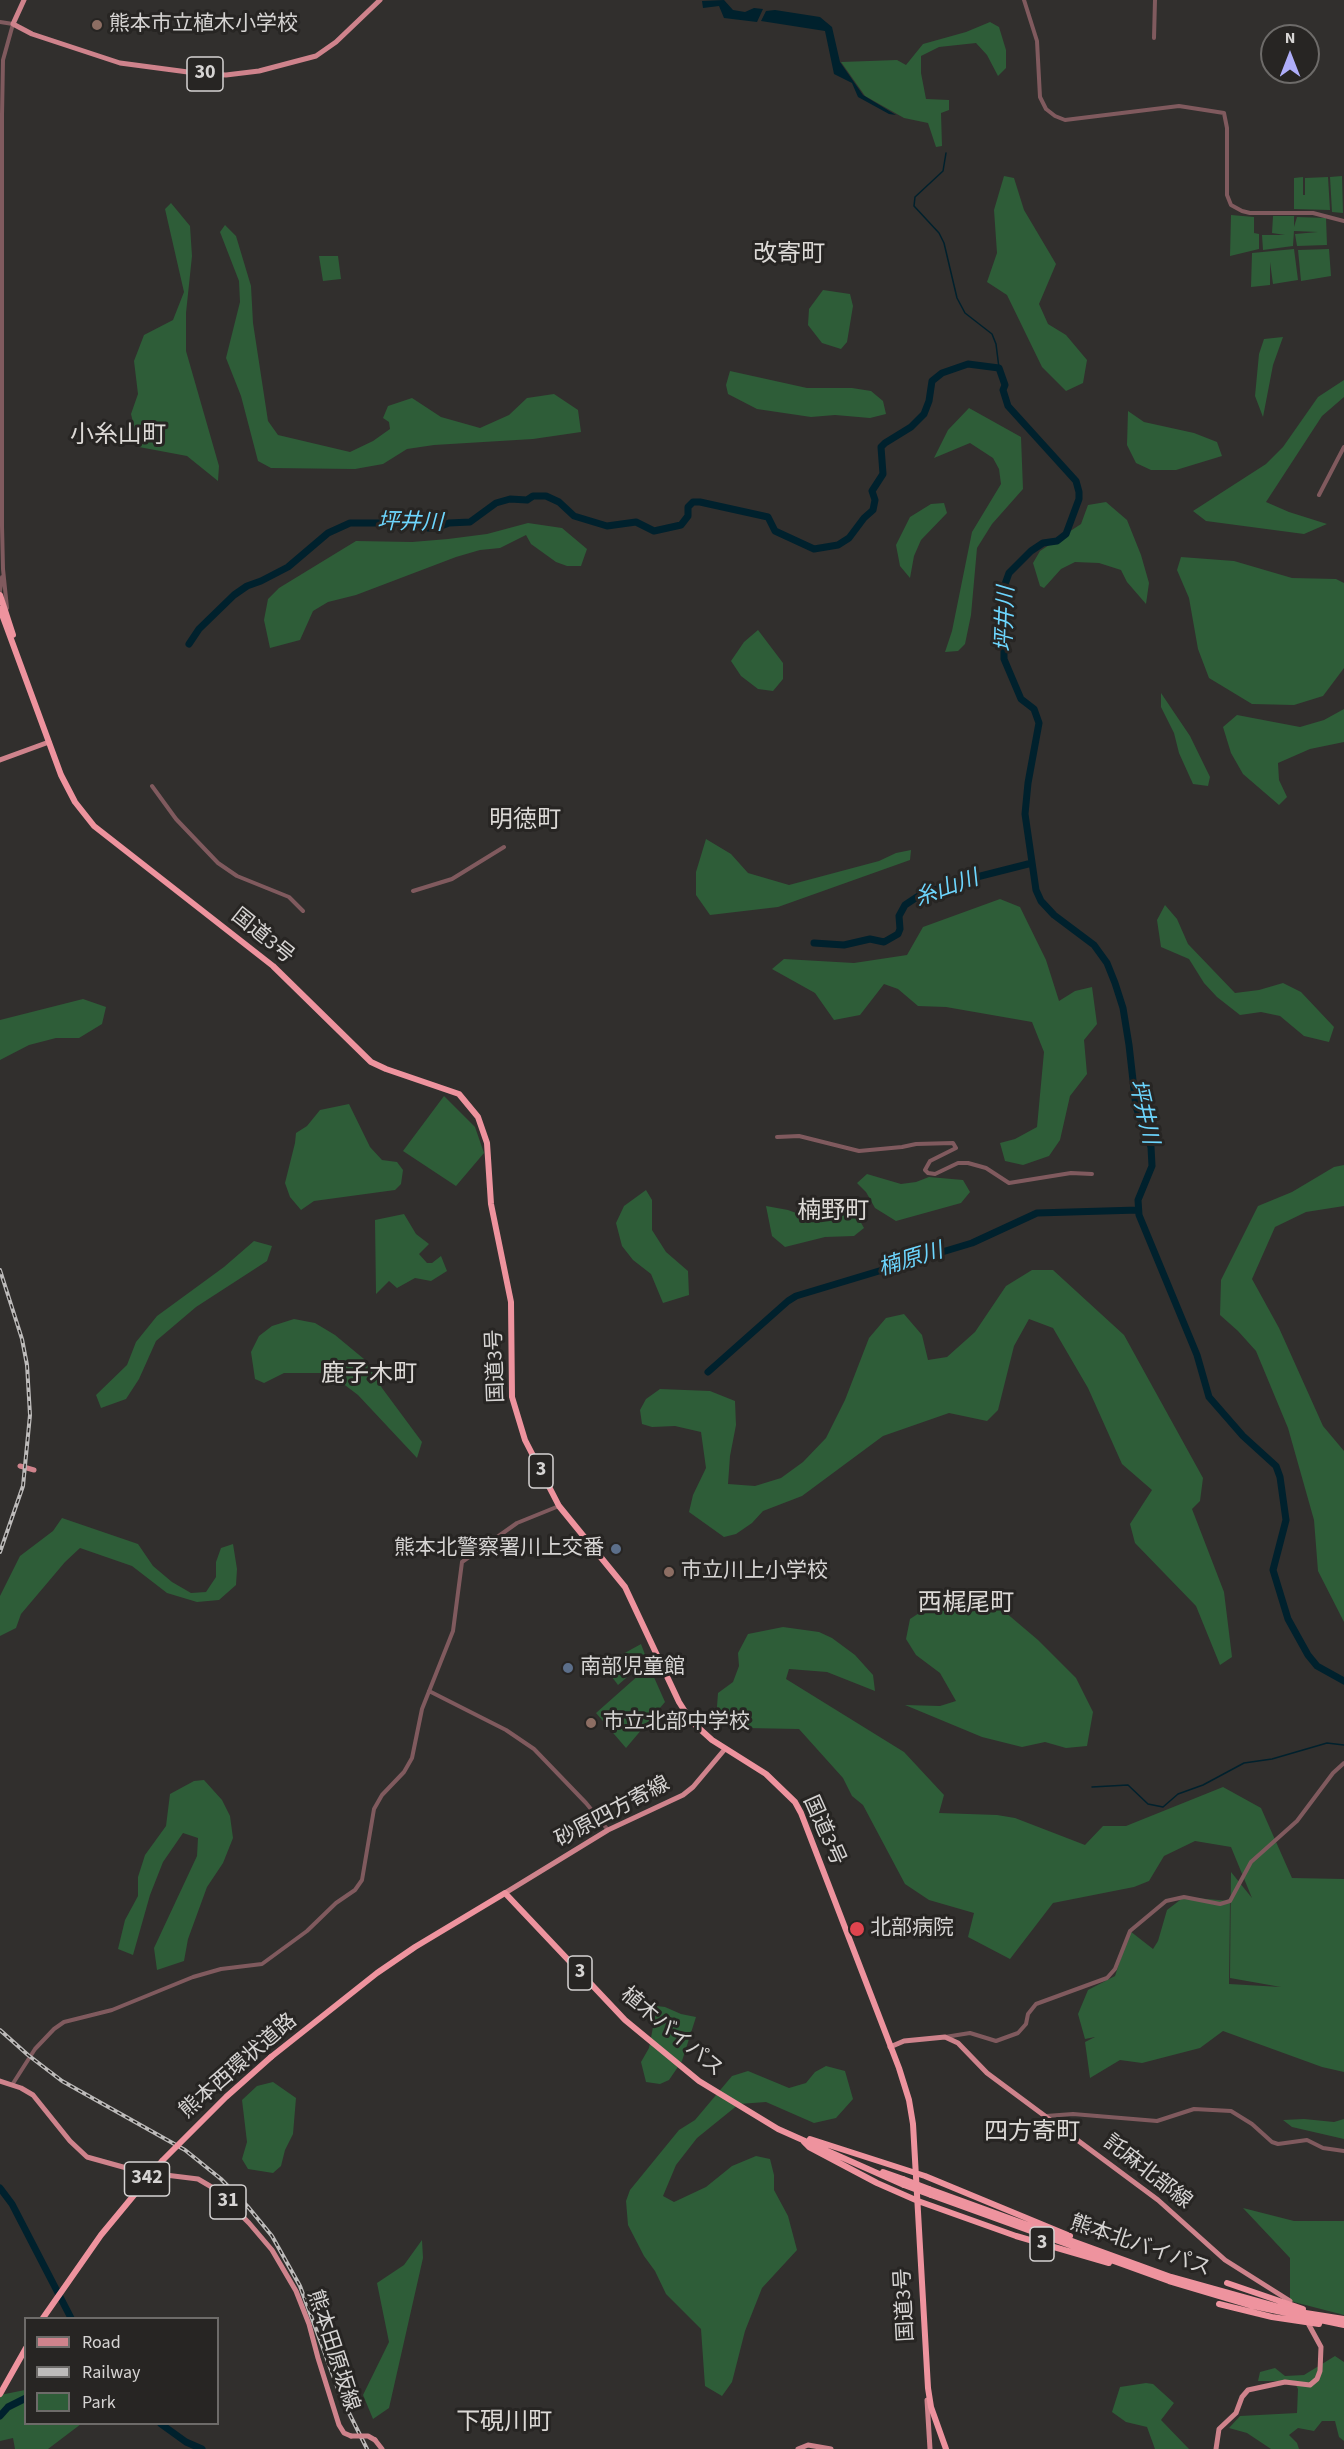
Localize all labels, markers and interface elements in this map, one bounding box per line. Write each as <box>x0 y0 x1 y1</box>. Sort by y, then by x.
place label: 熊本市立植木小学校 <box>109 12 298 38</box>
marker: 熊本市立植木小学校 <box>90 18 104 32</box>
north arrow <box>1260 24 1320 84</box>
text: N <box>1285 27 1295 49</box>
road number: 30 <box>187 57 223 91</box>
district label: 改寄町 <box>753 242 825 270</box>
district label: 小糸山町 <box>70 423 166 451</box>
water label: 坪井川 <box>377 510 443 538</box>
water label: 坪井川 <box>993 586 1021 652</box>
district label: 明徳町 <box>489 808 561 836</box>
water label: 糸山川 <box>911 866 983 914</box>
street label: 国道3号 <box>226 904 298 970</box>
water label: 坪井川 <box>1122 1077 1162 1147</box>
district label: 楠野町 <box>797 1199 869 1227</box>
water label: 楠原川 <box>876 1239 946 1283</box>
street label: 国道3号 <box>483 1329 511 1403</box>
district label: 鹿子木町 <box>321 1362 417 1390</box>
road number: 3 <box>529 1454 553 1488</box>
place label: 熊本北警察署川上交番 <box>394 1536 604 1562</box>
marker: 熊本北警察署川上交番 <box>609 1542 623 1556</box>
place label: 市立川上小学校 <box>681 1559 828 1585</box>
marker: 市立川上小学校 <box>662 1565 676 1579</box>
district label: 西梶尾町 <box>918 1591 1014 1619</box>
place label: 南部児童館 <box>580 1655 685 1681</box>
marker: 南部児童館 <box>561 1661 575 1675</box>
place label: 市立北部中学校 <box>603 1710 750 1736</box>
marker: 市立北部中学校 <box>584 1716 598 1730</box>
street label: 砂原四方寄線 <box>551 1772 675 1854</box>
street label: 国道3号 <box>797 1792 849 1870</box>
place label: 北部病院 <box>870 1916 954 1942</box>
marker: 北部病院 <box>848 1920 866 1938</box>
road number: 3 <box>568 1956 592 1990</box>
street label: 植木バイパス <box>615 1983 727 2083</box>
street label: 熊本西環状道路 <box>175 2009 303 2125</box>
district label: 四方寄町 <box>984 2120 1080 2148</box>
street label: 託麻北部線 <box>1098 2131 1196 2215</box>
road number: 342 <box>124 2162 170 2196</box>
road number: 31 <box>210 2185 246 2219</box>
street label: 熊本北バイパス <box>1066 2211 1214 2283</box>
road number: 3 <box>1030 2227 1054 2261</box>
street label: 国道3号 <box>891 2268 921 2342</box>
street label: 熊本田原坂線 <box>301 2287 363 2415</box>
legend <box>24 2317 219 2425</box>
text: Road <box>82 2330 121 2355</box>
text: Railway <box>82 2360 141 2385</box>
text: Park <box>82 2390 116 2415</box>
district label: 下硯川町 <box>456 2410 552 2438</box>

